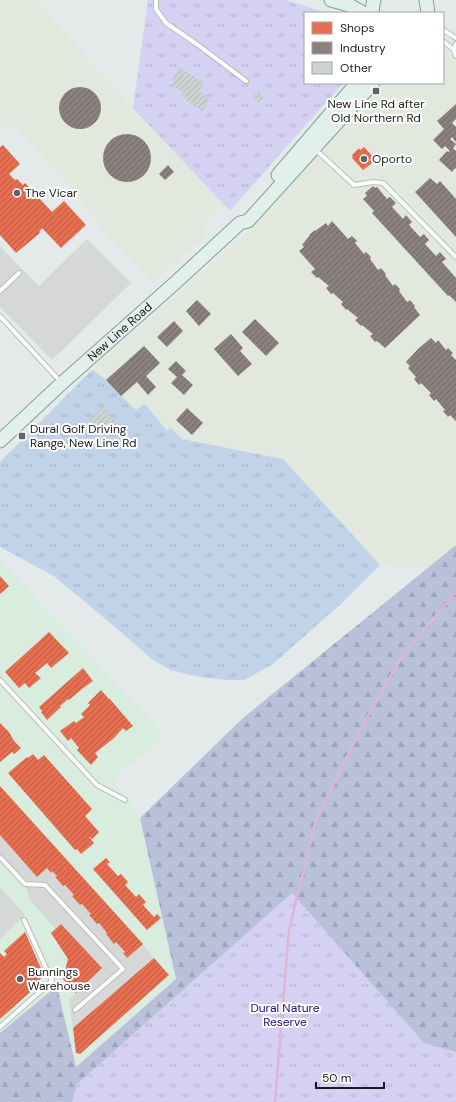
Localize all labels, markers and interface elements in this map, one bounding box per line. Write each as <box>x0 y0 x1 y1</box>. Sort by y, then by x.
legend <box>304 12 444 84</box>
text: Shops <box>340 20 375 36</box>
text: Industry <box>340 40 386 56</box>
text: Other <box>340 60 373 76</box>
marker: New Line Rd after Old Northern Rd <box>371 86 381 96</box>
place label: New Line Rd after Old Northern Rd <box>327 96 425 126</box>
place label: Oporto <box>372 151 412 167</box>
marker: Oporto <box>359 154 369 164</box>
place label: The Vicar <box>25 185 78 201</box>
marker: The Vicar <box>12 188 22 198</box>
street label: New Line Road <box>84 299 155 365</box>
place label: Dural Golf Driving Range, New Line Rd <box>30 421 137 451</box>
marker: Dural Golf Driving Range, New Line Rd <box>17 431 27 441</box>
place label: Bunnings Warehouse <box>28 964 91 994</box>
marker: Bunnings Warehouse <box>15 974 25 984</box>
park label: Dural Nature Reserve <box>250 1000 320 1030</box>
scale bar <box>316 1064 384 1090</box>
text: 50 m <box>322 1070 351 1086</box>

